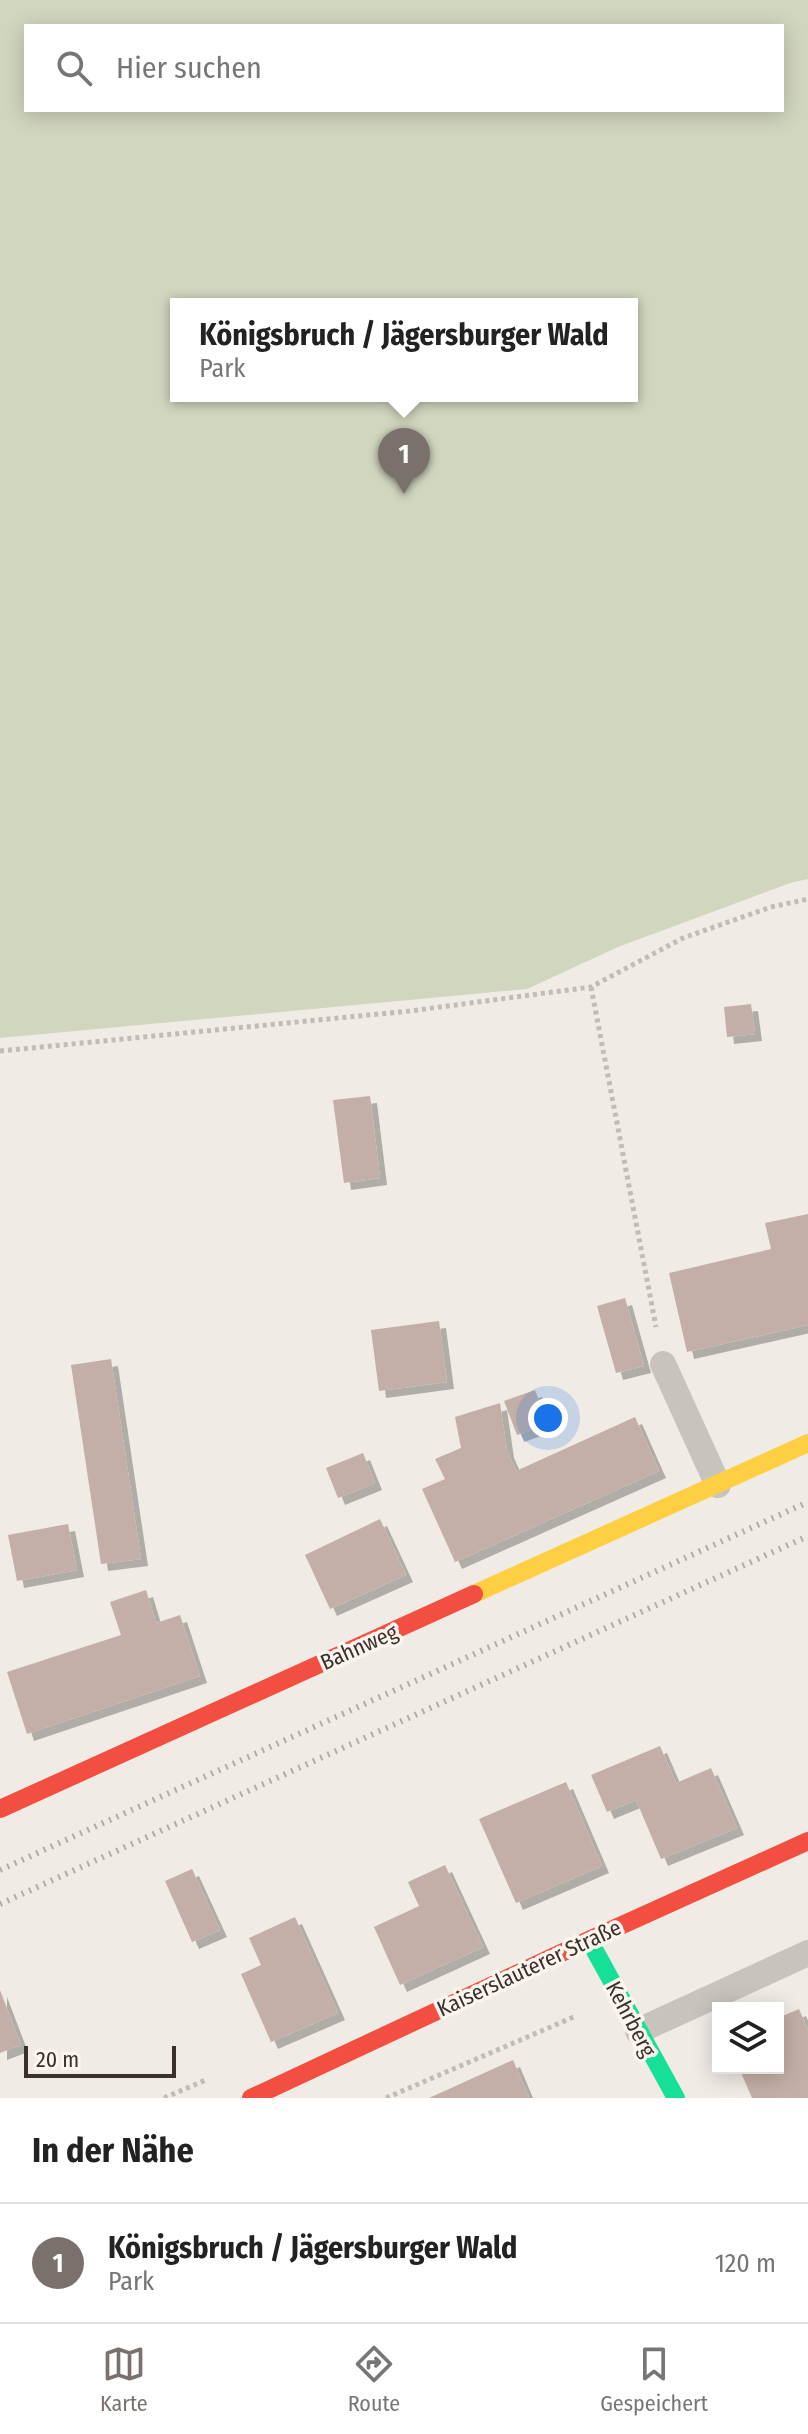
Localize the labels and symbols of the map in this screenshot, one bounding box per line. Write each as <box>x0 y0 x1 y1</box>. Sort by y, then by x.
pin: 1 <box>378 428 430 494</box>
your location <box>528 1398 568 1438</box>
street label: Bahnweg <box>316 1618 402 1676</box>
street label: Kaiserslauterer Straße <box>433 1914 625 2022</box>
street label: Kehrberg <box>600 1977 662 2062</box>
scale bar <box>24 2042 176 2078</box>

